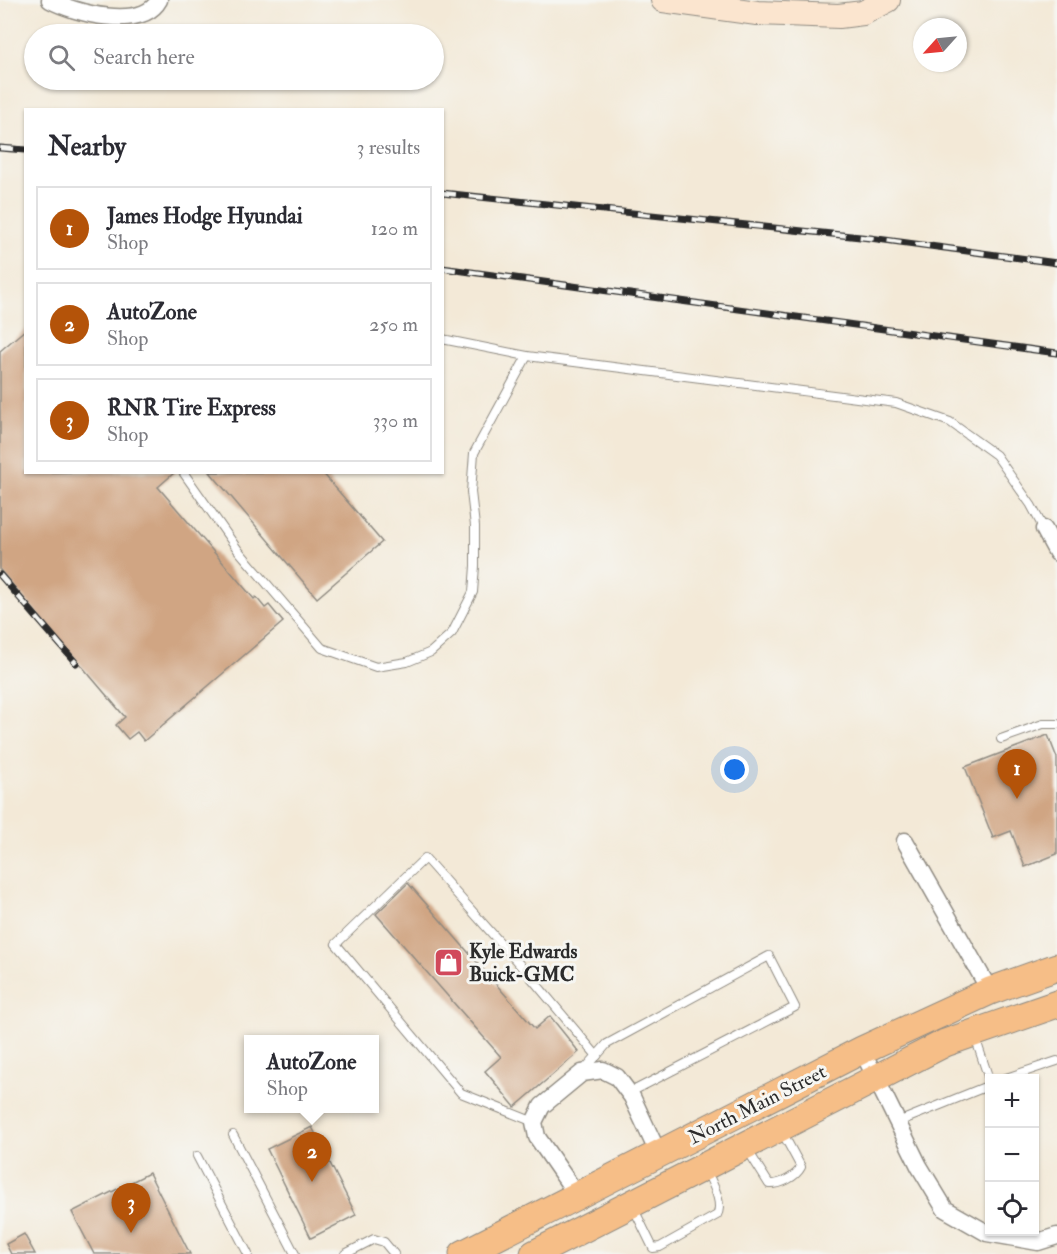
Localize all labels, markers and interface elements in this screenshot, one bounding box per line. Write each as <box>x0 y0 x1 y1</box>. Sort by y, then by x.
north arrow <box>913 18 967 72</box>
search box <box>24 24 444 90</box>
icon: search <box>45 41 78 74</box>
text: Search here <box>93 43 195 71</box>
text: Nearby <box>48 131 126 163</box>
text: 3 results <box>357 135 420 160</box>
text: James Hodge Hyundai <box>107 202 303 230</box>
text: 1 <box>66 216 73 241</box>
text: 120 m <box>371 216 418 241</box>
text: Shop <box>107 230 148 255</box>
text: AutoZone <box>107 298 197 326</box>
text: 2 <box>64 312 75 337</box>
text: 250 m <box>369 312 418 337</box>
text: Shop <box>107 326 148 351</box>
text: RNR Tire Express <box>107 394 276 422</box>
text: 3 <box>66 408 73 433</box>
text: 330 m <box>373 408 418 433</box>
text: Shop <box>107 422 148 447</box>
pin: 1 <box>998 750 1036 799</box>
your location <box>720 755 749 784</box>
place label: Kyle Edwards Buick-GMC <box>469 939 577 987</box>
shop icon: Kyle Edwards Buick-GMC <box>432 946 464 978</box>
popup <box>244 1035 379 1113</box>
text: AutoZone <box>267 1048 356 1076</box>
street label: North Main Street <box>684 1059 831 1150</box>
map controls <box>985 1074 1039 1236</box>
button: + <box>985 1074 1039 1128</box>
text: Shop <box>267 1076 308 1101</box>
button: − <box>985 1128 1039 1182</box>
pin: 2 <box>292 1132 332 1182</box>
button: locate <box>985 1182 1039 1236</box>
pin: 3 <box>112 1184 150 1233</box>

